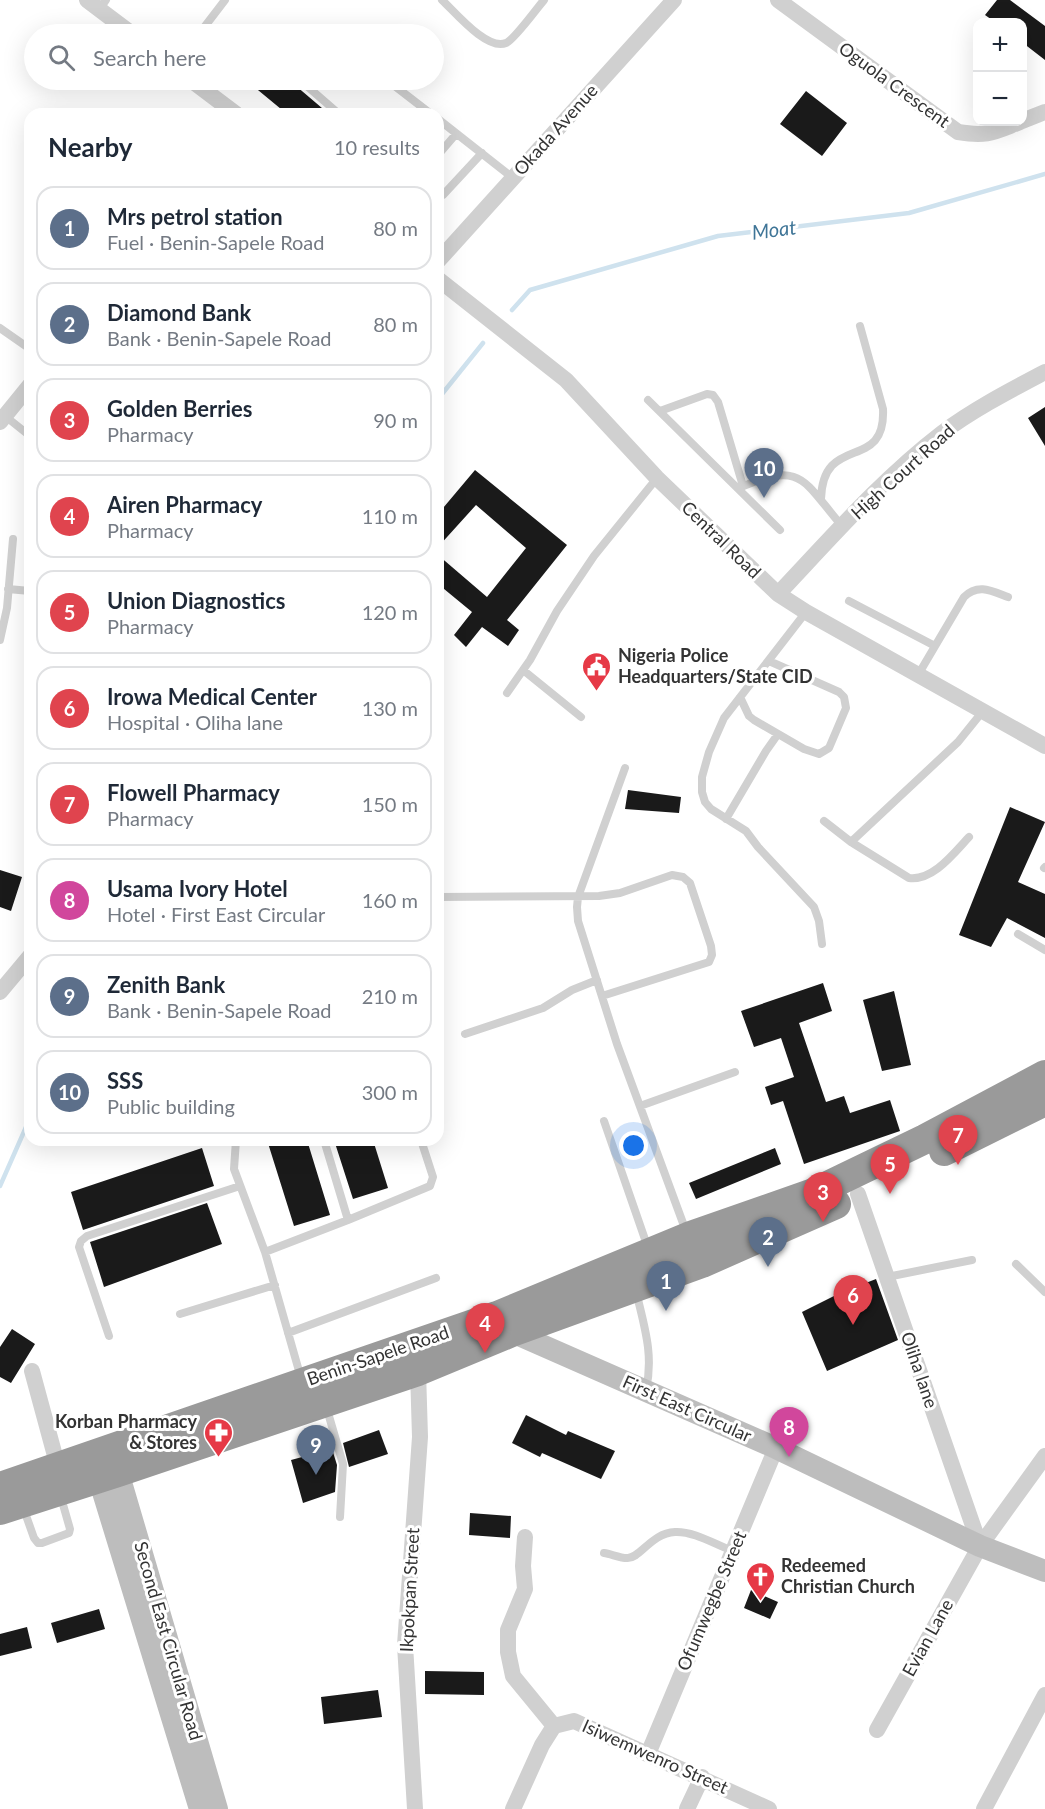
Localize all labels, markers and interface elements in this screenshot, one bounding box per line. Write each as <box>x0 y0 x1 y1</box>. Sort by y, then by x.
map controls <box>973 18 1027 126</box>
button: + <box>973 18 1027 72</box>
search box <box>24 24 444 90</box>
street label: Oguola Crescent <box>835 37 955 132</box>
icon: search <box>45 41 78 74</box>
text: Search here <box>93 44 206 71</box>
button: − <box>973 72 1027 126</box>
street label: Okada Avenue <box>509 79 602 179</box>
text: Nearby <box>48 131 133 163</box>
text: 10 results <box>334 135 420 159</box>
text: Mrs petrol station <box>107 203 283 230</box>
water label: Moat <box>750 214 797 244</box>
text: 1 <box>64 216 75 240</box>
text: 80 m <box>373 216 418 240</box>
text: Fuel · Benin-Sapele Road <box>107 230 325 254</box>
text: Diamond Bank <box>107 299 251 326</box>
text: 2 <box>64 312 75 336</box>
text: 80 m <box>373 312 418 336</box>
text: Bank · Benin-Sapele Road <box>107 326 332 350</box>
text: Golden Berries <box>107 395 252 422</box>
text: 3 <box>64 408 75 432</box>
text: 90 m <box>373 408 418 432</box>
street label: High Court Road <box>846 419 959 523</box>
text: Pharmacy <box>107 422 194 446</box>
pin: 10 <box>744 448 783 498</box>
text: Airen Pharmacy <box>107 491 262 518</box>
street label: Central Road <box>677 496 766 583</box>
text: 4 <box>64 504 75 528</box>
text: 110 m <box>362 504 418 528</box>
text: Pharmacy <box>107 518 194 542</box>
text: Union Diagnostics <box>107 587 285 614</box>
text: 5 <box>64 600 75 624</box>
text: 120 m <box>362 600 418 624</box>
text: Pharmacy <box>107 614 194 638</box>
place label: Nigeria Police Headquarters/State CID <box>618 644 813 687</box>
public building icon: Nigeria Police Headquarters/State CID <box>581 650 613 692</box>
text: Irowa Medical Center <box>107 683 317 710</box>
text: 6 <box>64 696 75 720</box>
text: 130 m <box>362 696 418 720</box>
text: Hospital · Oliha lane <box>107 710 283 734</box>
text: Flowell Pharmacy <box>107 779 280 806</box>
text: 7 <box>64 792 75 816</box>
text: 150 m <box>362 792 418 816</box>
text: Pharmacy <box>107 806 194 830</box>
text: Usama Ivory Hotel <box>107 875 288 902</box>
text: 8 <box>64 888 75 912</box>
text: 160 m <box>362 888 418 912</box>
text: Hotel · First East Circular <box>107 902 325 926</box>
text: Zenith Bank <box>107 971 225 998</box>
text: 9 <box>64 984 75 1008</box>
text: 210 m <box>362 984 418 1008</box>
text: Bank · Benin-Sapele Road <box>107 998 332 1022</box>
text: SSS <box>107 1067 143 1094</box>
text: 10 <box>58 1080 81 1104</box>
text: 300 m <box>362 1080 418 1104</box>
text: Public building <box>107 1094 235 1118</box>
pin: 7 <box>938 1116 978 1165</box>
your location <box>619 1131 648 1160</box>
pin: 5 <box>870 1144 910 1194</box>
pin: 3 <box>804 1172 842 1222</box>
pin: 2 <box>748 1218 788 1267</box>
pin: 1 <box>646 1262 686 1311</box>
pin: 6 <box>834 1276 872 1325</box>
pin: 4 <box>466 1304 504 1353</box>
street label: Benin-Sapele Road <box>304 1320 451 1390</box>
street label: Oliha lane <box>897 1329 943 1411</box>
street label: First East Circular <box>620 1370 756 1447</box>
pin: 8 <box>770 1408 808 1457</box>
place label: Korban Pharmacy & Stores <box>55 1410 197 1453</box>
pharmacy icon: Korban Pharmacy & Stores <box>202 1416 234 1458</box>
pin: 9 <box>296 1426 336 1475</box>
street label: Ikpokpan Street <box>395 1527 423 1653</box>
street label: Ofumwegbe Street <box>672 1527 751 1674</box>
street label: Second East Circular Road <box>130 1539 208 1743</box>
place label: Redeemed Christian Church <box>781 1554 915 1597</box>
church icon: Redeemed Christian Church <box>744 1560 776 1602</box>
street label: Evian Lane <box>897 1595 957 1680</box>
street label: Isiwemwenro Street <box>579 1714 732 1798</box>

